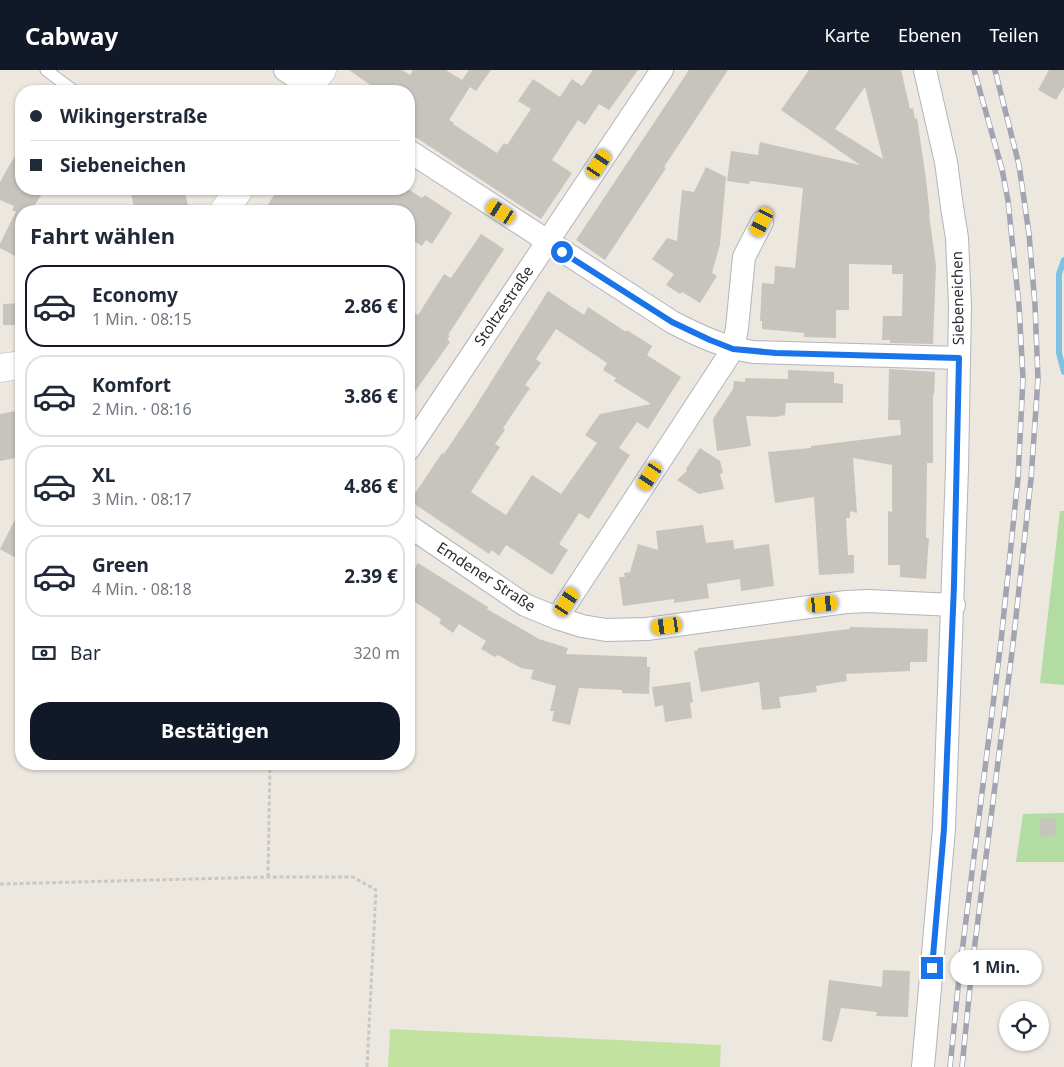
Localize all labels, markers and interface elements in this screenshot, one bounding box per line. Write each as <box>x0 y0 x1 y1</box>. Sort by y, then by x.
text: Cabway <box>25 19 118 52</box>
text: Karte <box>825 23 870 47</box>
text: Ebenen <box>898 23 962 47</box>
text: Teilen <box>990 23 1039 47</box>
text: Wikingerstraße <box>60 103 208 129</box>
car <box>584 147 613 181</box>
text: Siebeneichen <box>60 152 186 178</box>
car <box>484 198 517 226</box>
car <box>748 205 775 239</box>
text: Fahrt wählen <box>30 220 175 250</box>
route start <box>551 241 573 263</box>
street label: Siebeneichen <box>946 251 968 345</box>
street label: Stoltzestraße <box>469 262 537 349</box>
text: Economy <box>92 282 178 308</box>
icon: car <box>32 284 77 329</box>
text: 2.86 € <box>344 293 398 319</box>
text: 1 Min. · 08:15 <box>92 308 192 330</box>
text: Komfort <box>92 372 171 398</box>
icon: car <box>32 374 77 419</box>
text: 3.86 € <box>344 383 398 409</box>
text: 2 Min. · 08:16 <box>92 398 192 420</box>
car <box>635 459 664 493</box>
text: XL <box>92 462 115 488</box>
icon: car <box>32 464 77 509</box>
text: 4.86 € <box>344 473 398 499</box>
text: 3 Min. · 08:17 <box>92 488 192 510</box>
street label: Emdener Straße <box>433 537 540 616</box>
text: Green <box>92 552 149 578</box>
icon: car <box>32 554 77 599</box>
text: 2.39 € <box>344 563 398 589</box>
text: 4 Min. · 08:18 <box>92 578 192 600</box>
car <box>552 585 581 619</box>
car <box>807 595 838 613</box>
car <box>651 616 682 636</box>
icon: cash <box>30 639 58 667</box>
text: Bar <box>70 640 101 666</box>
text: 320 m <box>353 642 400 664</box>
button: Bestätigen <box>30 702 400 760</box>
callout: 1 Min. <box>950 950 1042 986</box>
text: 1 Min. <box>972 956 1020 978</box>
route end <box>921 957 943 979</box>
map controls <box>999 1001 1049 1051</box>
button: locate <box>999 1001 1049 1051</box>

